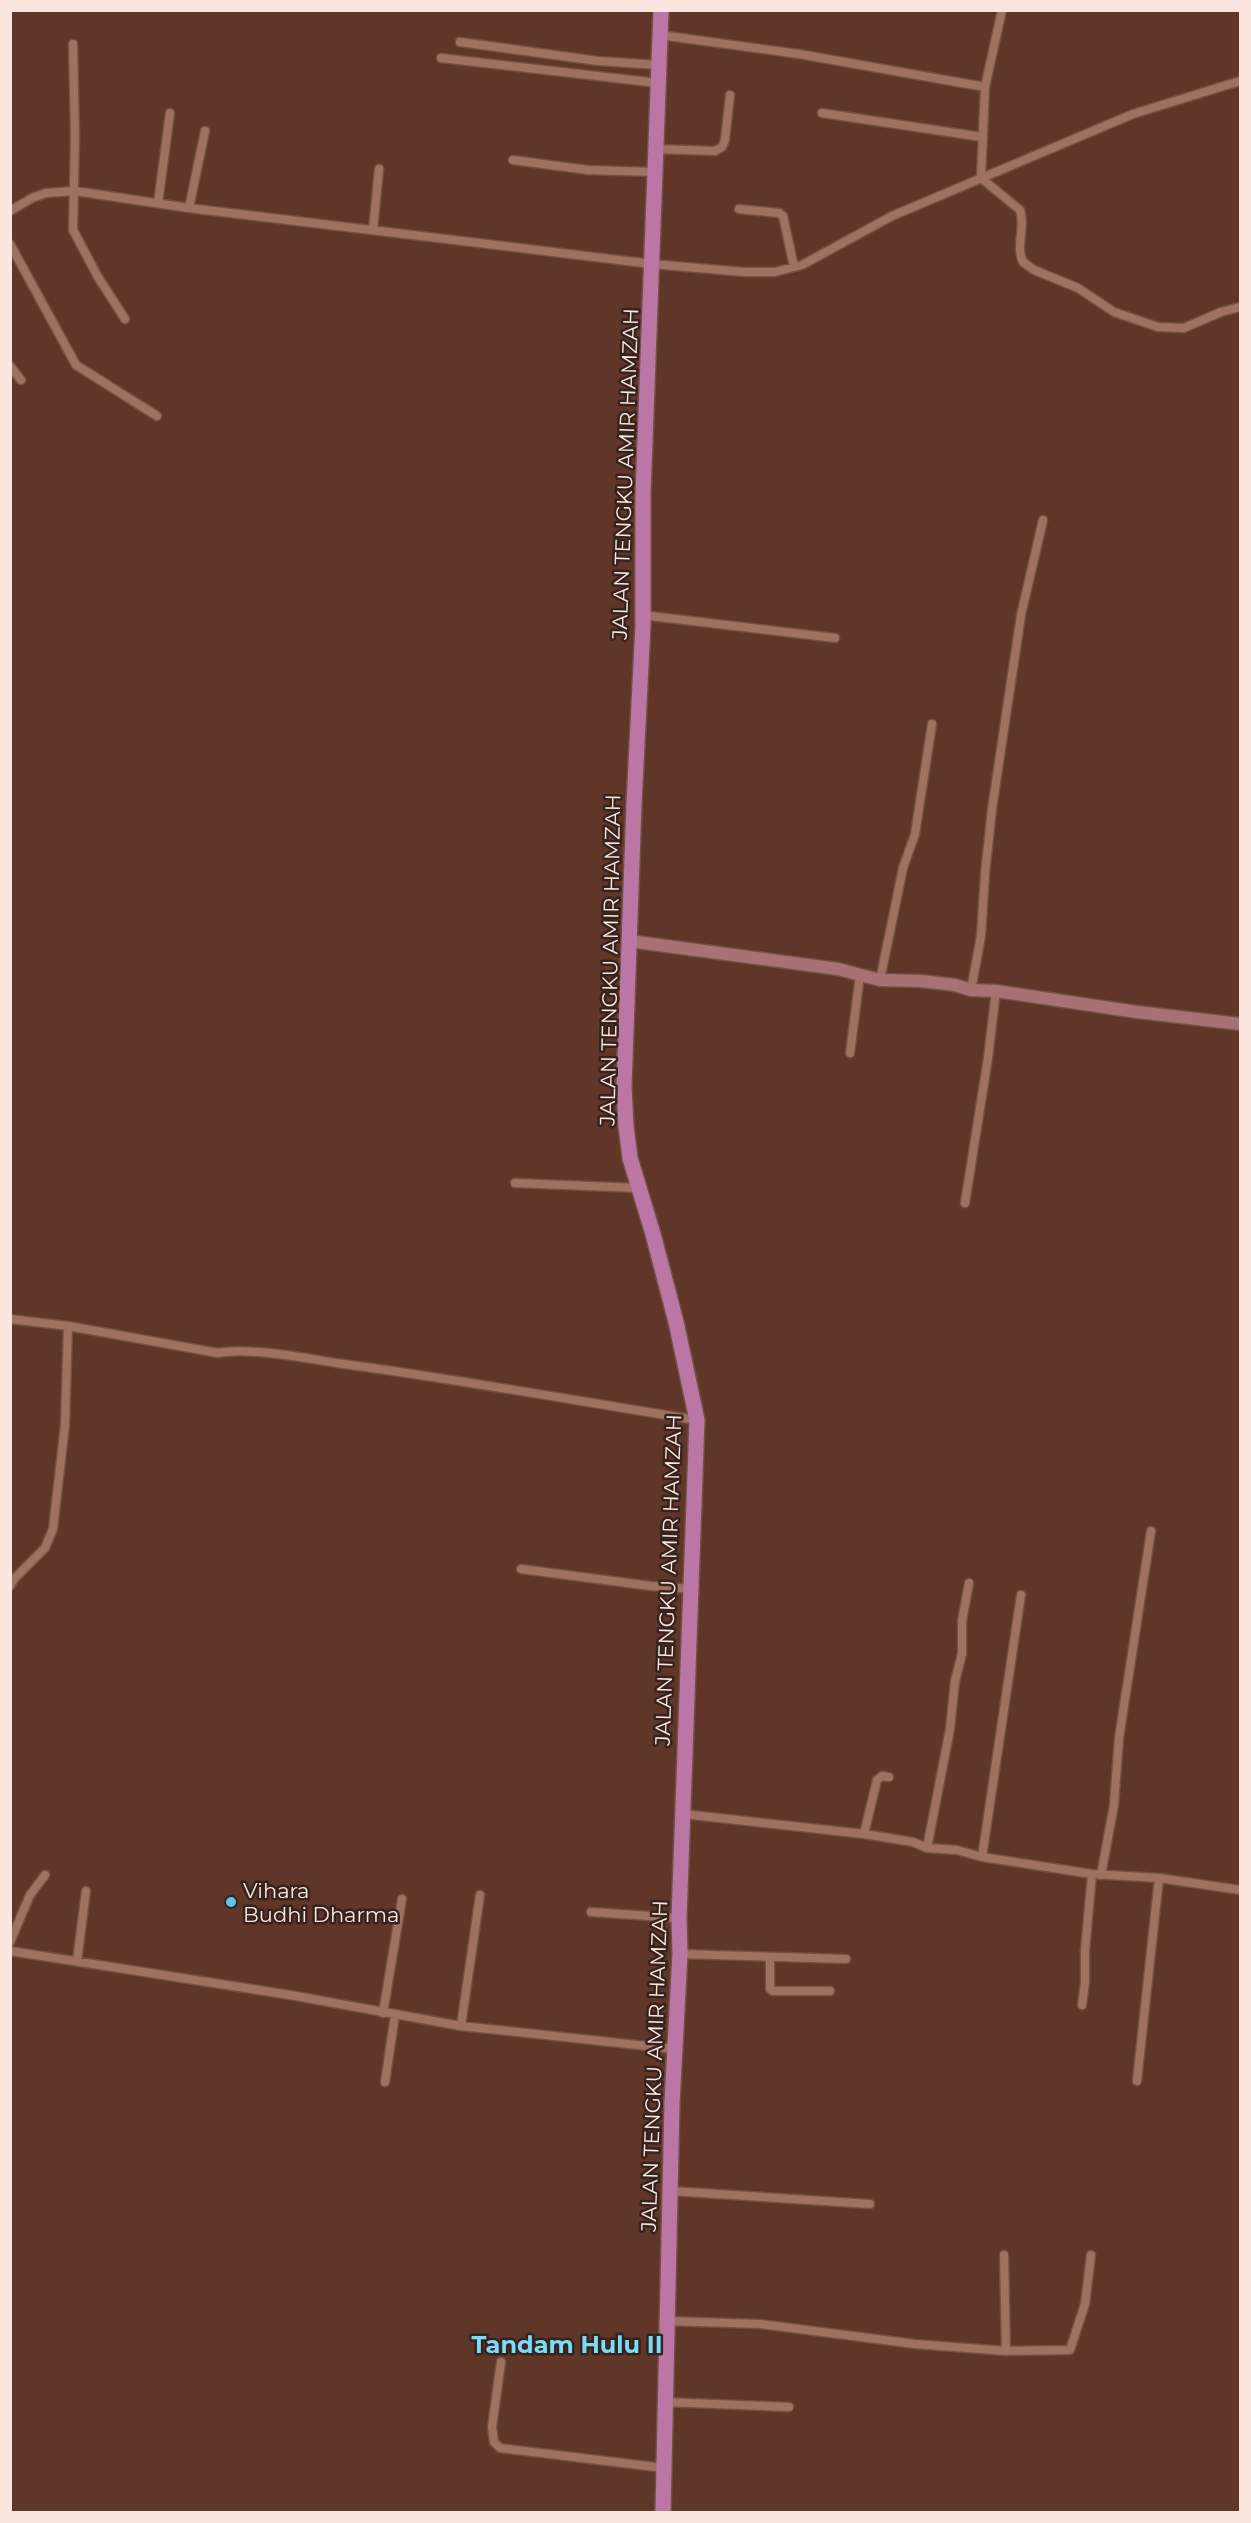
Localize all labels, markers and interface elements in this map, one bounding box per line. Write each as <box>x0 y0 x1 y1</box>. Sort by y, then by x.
street label: JALAN TENGKU AMIR HAMZAH <box>607 308 643 641</box>
street label: JALAN TENGKU AMIR HAMZAH <box>595 794 625 1127</box>
street label: JALAN TENGKU AMIR HAMZAH <box>650 1414 686 1747</box>
place label: Vihara Budhi Dharma <box>243 1878 399 1927</box>
marker: Vihara Budhi Dharma <box>224 1895 238 1909</box>
street label: JALAN TENGKU AMIR HAMZAH <box>636 1900 672 2233</box>
district label: Tandam Hulu II <box>471 2330 663 2359</box>

